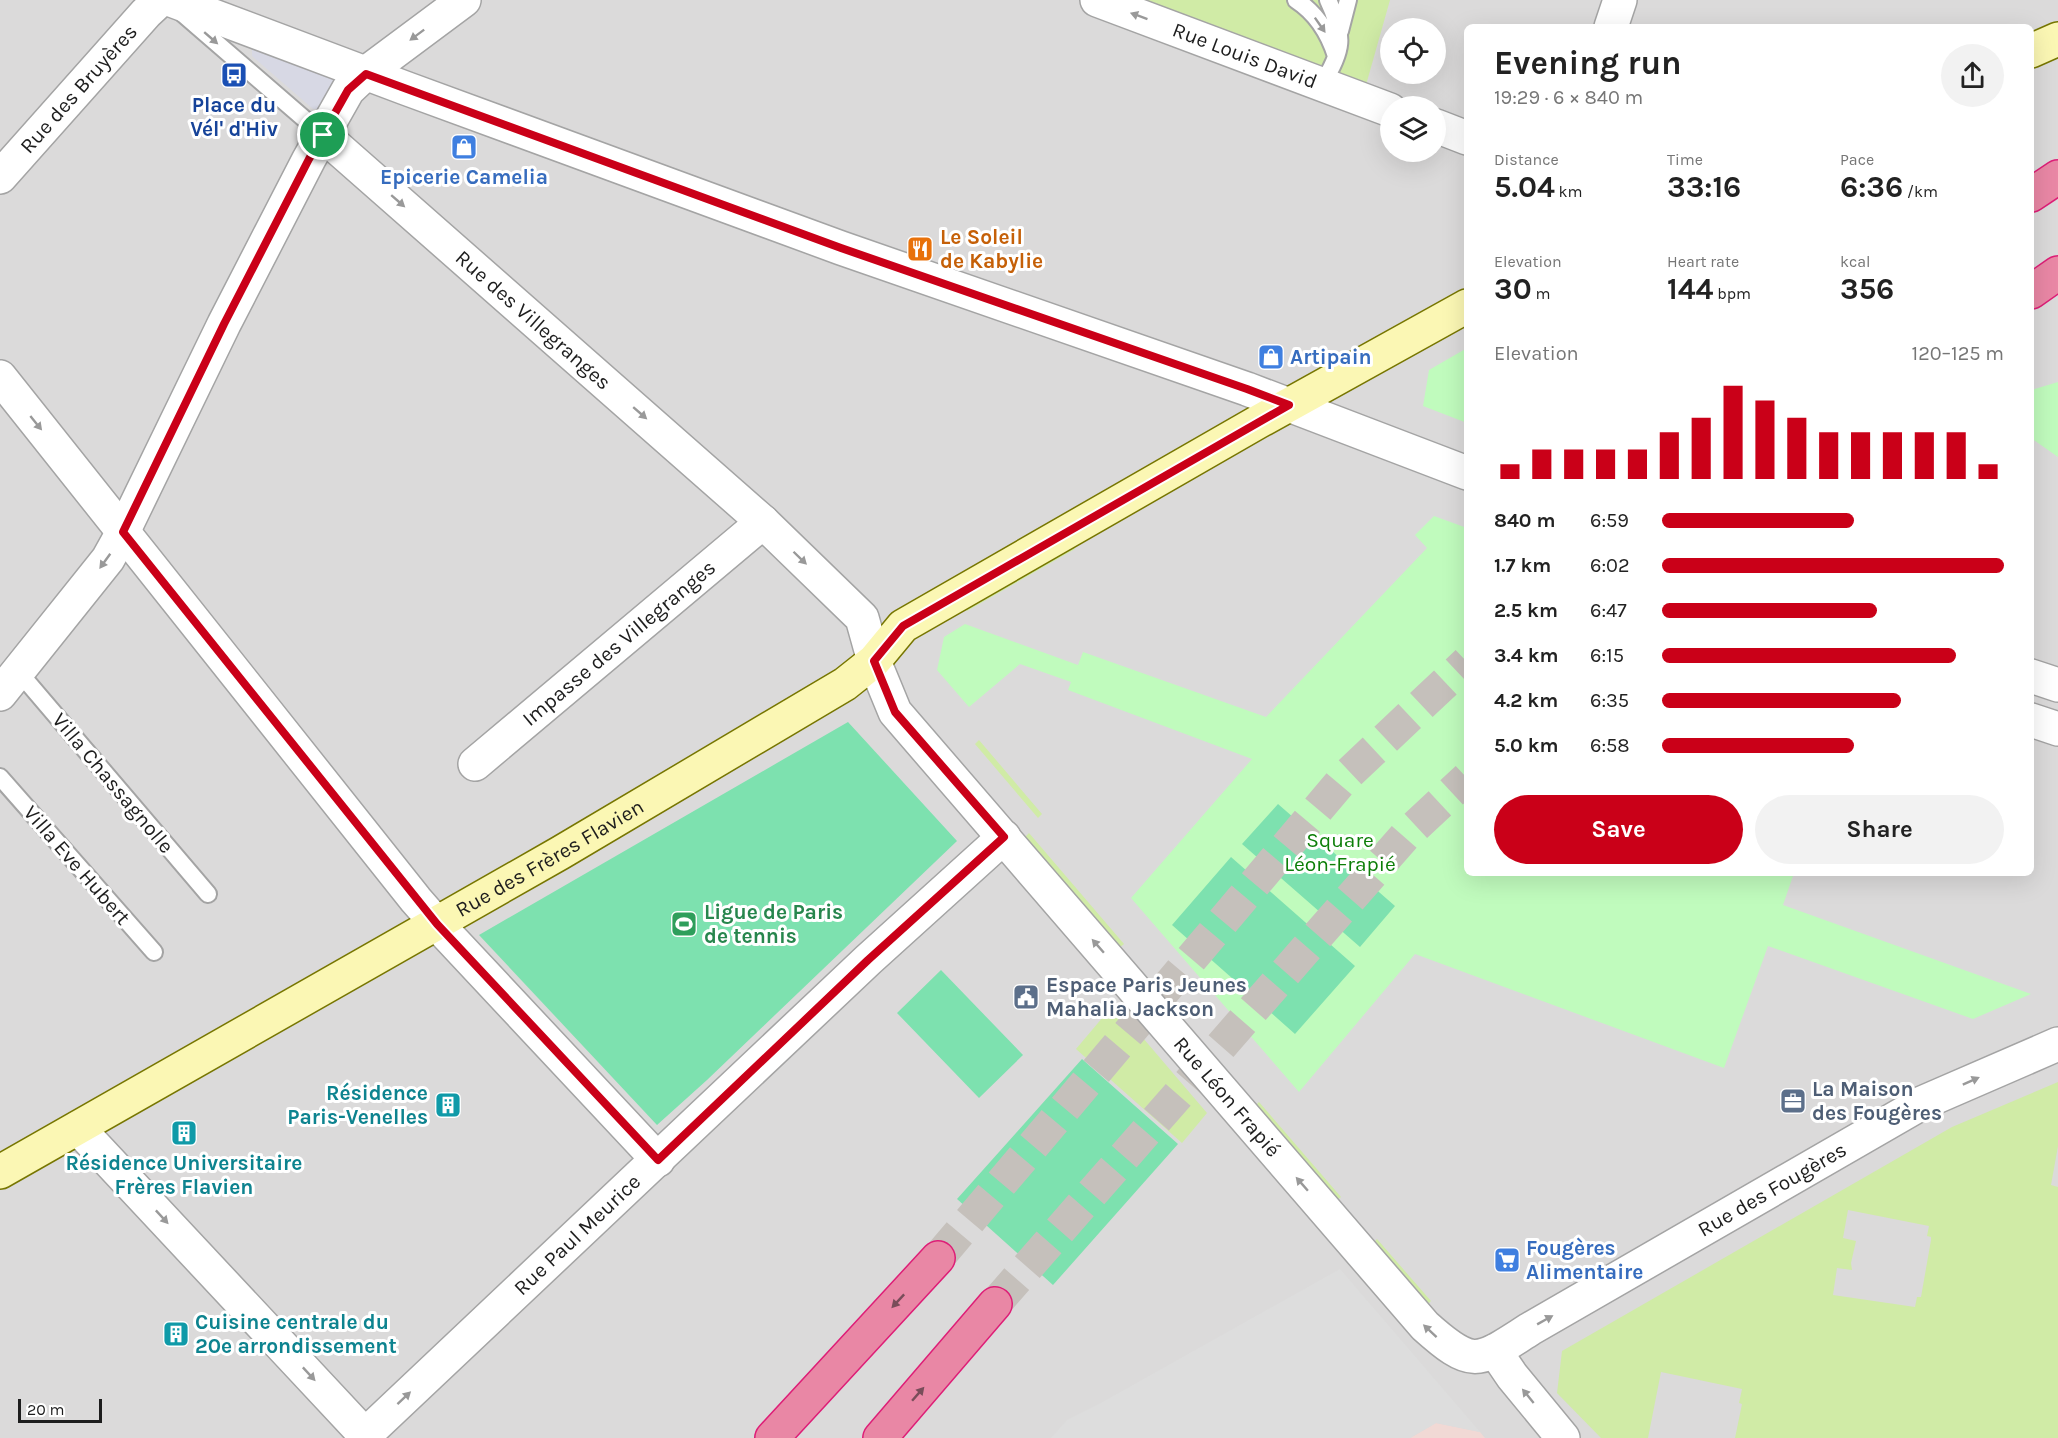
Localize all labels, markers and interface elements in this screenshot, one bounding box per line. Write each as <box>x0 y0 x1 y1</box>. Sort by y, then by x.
one-way arrow <box>1130 10 1148 20</box>
one-way arrow <box>1314 17 1326 32</box>
street label: Rue Louis David <box>1169 18 1321 94</box>
map controls <box>1380 18 1446 162</box>
button: locate <box>1380 18 1446 84</box>
street label: Rue des Bruyères <box>15 20 142 158</box>
one-way arrow <box>410 29 426 41</box>
one-way arrow <box>203 31 218 44</box>
text: Evening run <box>1494 44 1682 82</box>
button: share <box>1941 44 2004 107</box>
bus stop icon: Place du Vél' d'Hiv <box>219 60 249 90</box>
text: 19:29 · 6 × 840 m <box>1494 86 1643 109</box>
place label: Place du Vél' d'Hiv <box>190 93 278 141</box>
button: layers <box>1380 96 1446 162</box>
pin <box>297 109 348 160</box>
icon: arrive <box>306 118 339 151</box>
shop icon: Epicerie Camelia <box>449 132 479 162</box>
text: Distance <box>1494 150 1559 169</box>
text: Time <box>1667 150 1703 169</box>
text: Pace <box>1840 150 1874 169</box>
place label: Epicerie Camelia <box>380 165 548 189</box>
text: 5.04 <box>1494 169 1555 205</box>
text: 33:16 <box>1667 169 1741 205</box>
text: 6:36 <box>1840 169 1903 205</box>
text: km <box>1555 182 1583 201</box>
text: /km <box>1903 182 1938 201</box>
one-way arrow <box>391 194 406 208</box>
place label: Le Soleil de Kabylie <box>940 225 1043 273</box>
restaurant icon: Le Soleil de Kabylie <box>905 234 935 264</box>
street label: Rue des Villegranges <box>451 245 616 395</box>
text: Elevation <box>1494 252 1562 271</box>
text: Heart rate <box>1667 252 1739 271</box>
text: kcal <box>1840 252 1871 271</box>
text: 30 <box>1494 271 1532 307</box>
text: 144 <box>1667 271 1713 307</box>
text: 356 <box>1840 271 1894 307</box>
text: m <box>1532 284 1550 303</box>
text: bpm <box>1713 284 1751 303</box>
shop icon: Artipain <box>1256 342 1286 372</box>
text: Elevation <box>1494 342 1579 365</box>
text: 120–125 m <box>1912 342 2004 365</box>
place label: Artipain <box>1290 345 1372 369</box>
one-way arrow <box>632 406 647 419</box>
one-way arrow <box>30 415 42 430</box>
text: 840 m <box>1494 509 1556 532</box>
text: 6:59 <box>1590 509 1629 532</box>
one-way arrow <box>793 550 807 564</box>
one-way arrow <box>99 553 111 569</box>
text: 1.7 km <box>1494 554 1551 577</box>
text: 6:02 <box>1590 554 1630 577</box>
street label: Impasse des Villegranges <box>518 555 720 731</box>
text: 2.5 km <box>1494 599 1558 622</box>
text: 6:47 <box>1590 599 1627 622</box>
text: 3.4 km <box>1494 644 1559 667</box>
text: 6:15 <box>1590 644 1624 667</box>
text: 4.2 km <box>1494 689 1558 712</box>
text: 6:35 <box>1590 689 1629 712</box>
street label: Villa Chassagnolle <box>47 708 179 858</box>
text: 5.0 km <box>1494 734 1558 757</box>
text: 6:58 <box>1590 734 1630 757</box>
street label: Rue des Frères Flavien <box>451 794 648 922</box>
button: Save <box>1494 795 1743 864</box>
button: Share <box>1755 795 2004 864</box>
street label: Villa Eve Hubert <box>19 801 135 930</box>
park label: Square Léon-Frapié <box>1284 828 1396 876</box>
place label: Ligue de Paris de tennis <box>704 900 843 948</box>
sports icon: Ligue de Paris de tennis <box>669 909 699 939</box>
one-way arrow <box>1091 938 1104 954</box>
place label: Espace Paris Jeunes Mahalia Jackson <box>1046 973 1247 1021</box>
public building icon: Espace Paris Jeunes Mahalia Jackson <box>1011 982 1041 1012</box>
street label: Rue Léon Frapié <box>1169 1032 1285 1162</box>
place label: La Maison des Fougères <box>1812 1077 1942 1125</box>
one-way arrow <box>1963 1077 1980 1086</box>
place label: Résidence Paris-Venelles <box>287 1081 428 1129</box>
office icon: La Maison des Fougères <box>1778 1086 1808 1116</box>
building icon: Résidence Paris-Venelles <box>433 1090 463 1120</box>
building icon: Résidence Universitaire Frères Flavien <box>169 1118 199 1148</box>
street label: Rue des Fougères <box>1694 1137 1851 1242</box>
place label: Résidence Universitaire Frères Flavien <box>66 1151 302 1199</box>
street label: Rue Paul Meurice <box>509 1169 645 1300</box>
one-way arrow <box>1296 1177 1309 1192</box>
one-way arrow <box>154 1209 168 1223</box>
place label: Fougères Alimentaire <box>1526 1236 1643 1284</box>
supermarket icon: Fougères Alimentaire <box>1492 1245 1522 1275</box>
one-way arrow <box>892 1293 905 1308</box>
place label: Cuisine centrale du 20e arrondissement <box>195 1310 397 1358</box>
one-way arrow <box>1537 1315 1553 1326</box>
building icon: Cuisine centrale du 20e arrondissement <box>161 1319 191 1349</box>
one-way arrow <box>1423 1324 1438 1338</box>
one-way arrow <box>302 1367 316 1382</box>
one-way arrow <box>911 1387 924 1402</box>
one-way arrow <box>1522 1388 1534 1403</box>
one-way arrow <box>397 1391 411 1405</box>
scale bar <box>18 1396 102 1424</box>
text: 20 m <box>27 1400 65 1419</box>

